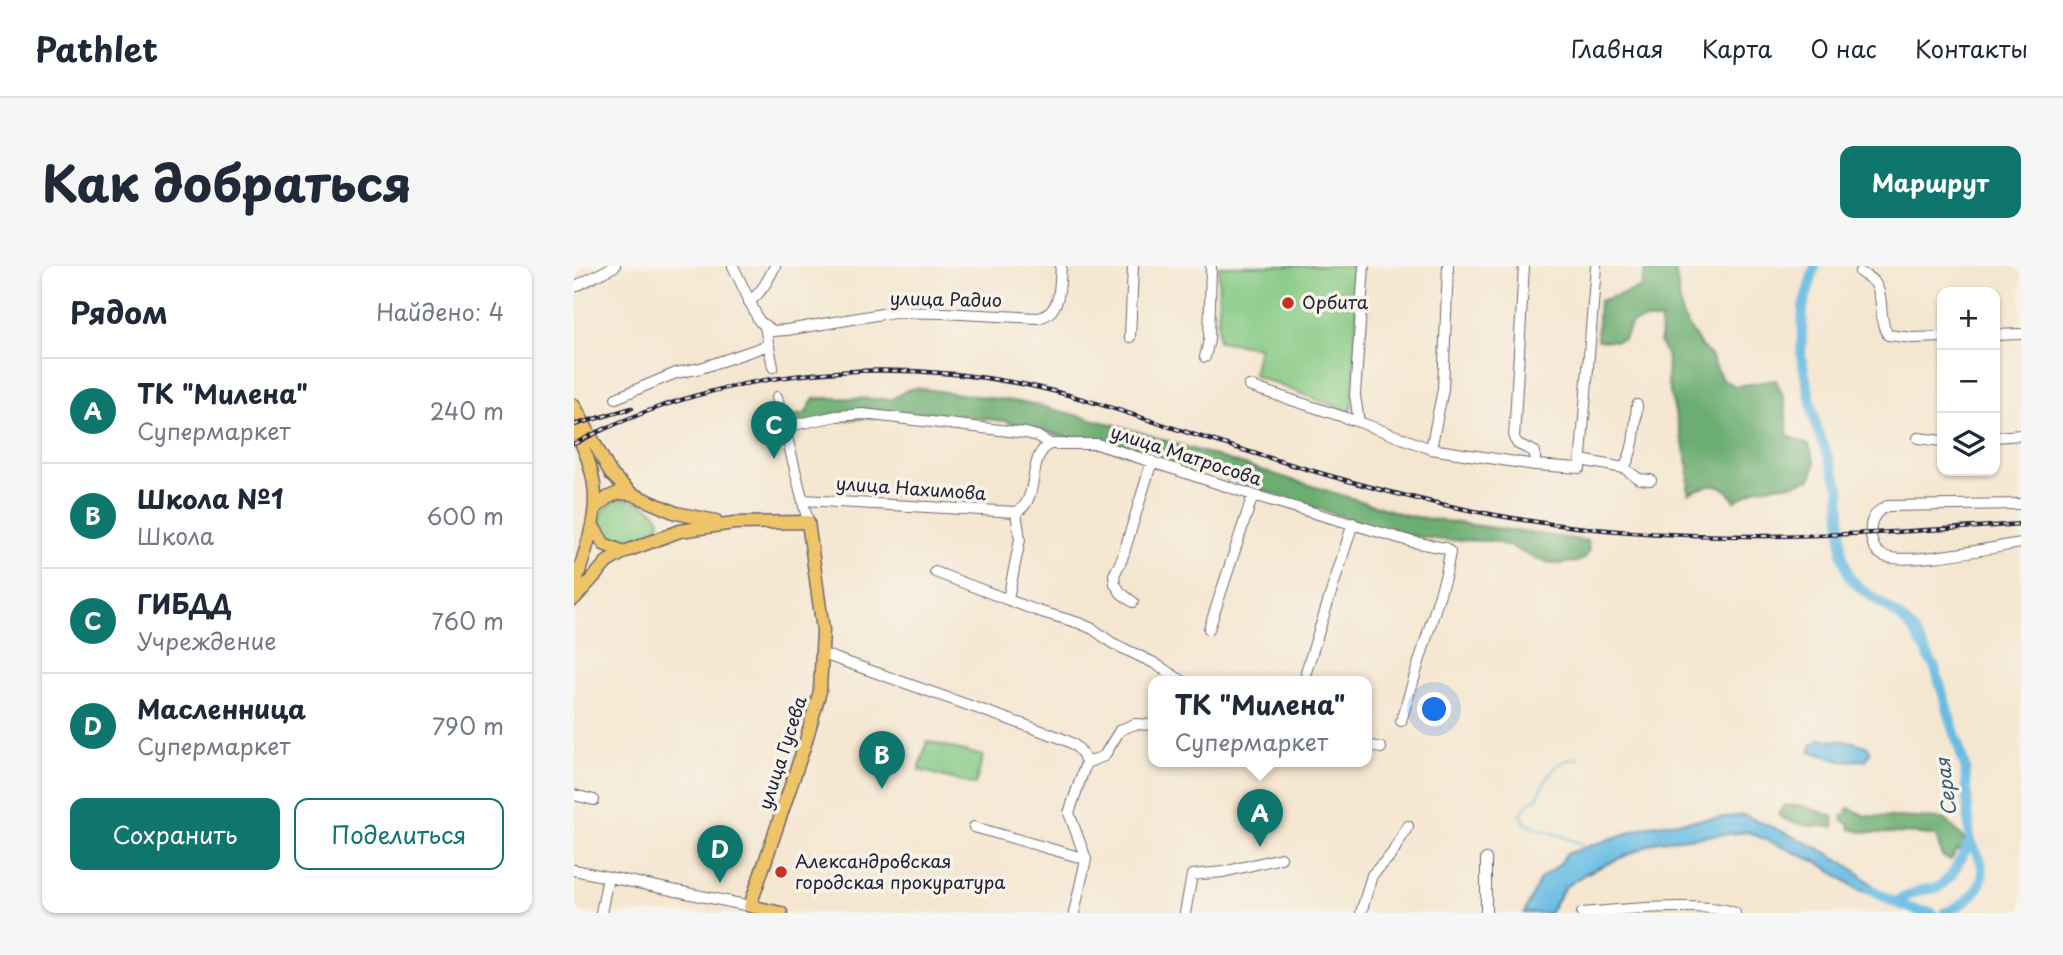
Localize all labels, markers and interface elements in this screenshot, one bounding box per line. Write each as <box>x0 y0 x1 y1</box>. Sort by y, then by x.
text: Pathlet <box>35 23 158 73</box>
text: Главная <box>1571 30 1664 66</box>
text: Карта <box>1702 30 1772 66</box>
text: О нас <box>1810 30 1877 66</box>
text: Контакты <box>1915 30 2028 66</box>
text: Как добраться <box>42 145 412 219</box>
button: Маршрут <box>1840 146 2021 218</box>
street label: улица Радио <box>890 284 1002 313</box>
map controls <box>1937 287 2000 476</box>
button: + <box>1937 287 2000 350</box>
place label: Орбита <box>1302 288 1369 315</box>
text: Рядом <box>70 289 168 334</box>
text: Найдено: 4 <box>376 294 504 329</box>
marker: Орбита <box>1280 295 1296 311</box>
button: − <box>1937 350 2000 413</box>
text: ТК "Милена" <box>137 374 308 413</box>
text: A <box>84 393 102 428</box>
text: 240 m <box>430 393 504 428</box>
pin: C <box>751 401 797 459</box>
text: Супермаркет <box>137 413 291 448</box>
button: layers <box>1937 413 2000 476</box>
street label: улица Матросова <box>1107 417 1266 492</box>
street label: улица Нахимова <box>835 469 988 506</box>
text: Школа №1 <box>137 479 283 518</box>
text: B <box>85 498 101 533</box>
text: 600 m <box>426 498 504 533</box>
text: Школа <box>137 518 214 553</box>
text: ГИБДД <box>137 584 232 623</box>
text: C <box>84 603 102 638</box>
text: 760 m <box>432 603 504 638</box>
text: Учреждение <box>137 623 277 658</box>
popup <box>1148 676 1372 767</box>
text: ТК "Милена" <box>1175 685 1345 724</box>
text: Масленница <box>137 689 306 728</box>
street label: улица Гусева <box>751 691 813 813</box>
your location <box>1417 692 1451 726</box>
text: D <box>84 708 102 743</box>
text: 790 m <box>432 708 504 743</box>
text: Супермаркет <box>1175 724 1328 759</box>
text: Супермаркет <box>137 728 291 763</box>
pin: B <box>859 731 905 789</box>
water label: Серая <box>1927 755 1962 818</box>
pin: A <box>1237 789 1283 847</box>
button: Сохранить <box>70 798 280 870</box>
button: Поделиться <box>294 798 504 870</box>
pin: D <box>697 825 743 883</box>
place label: Александровская городская прокуратура <box>795 847 1006 895</box>
marker: Александровская городская прокуратура <box>773 864 789 880</box>

